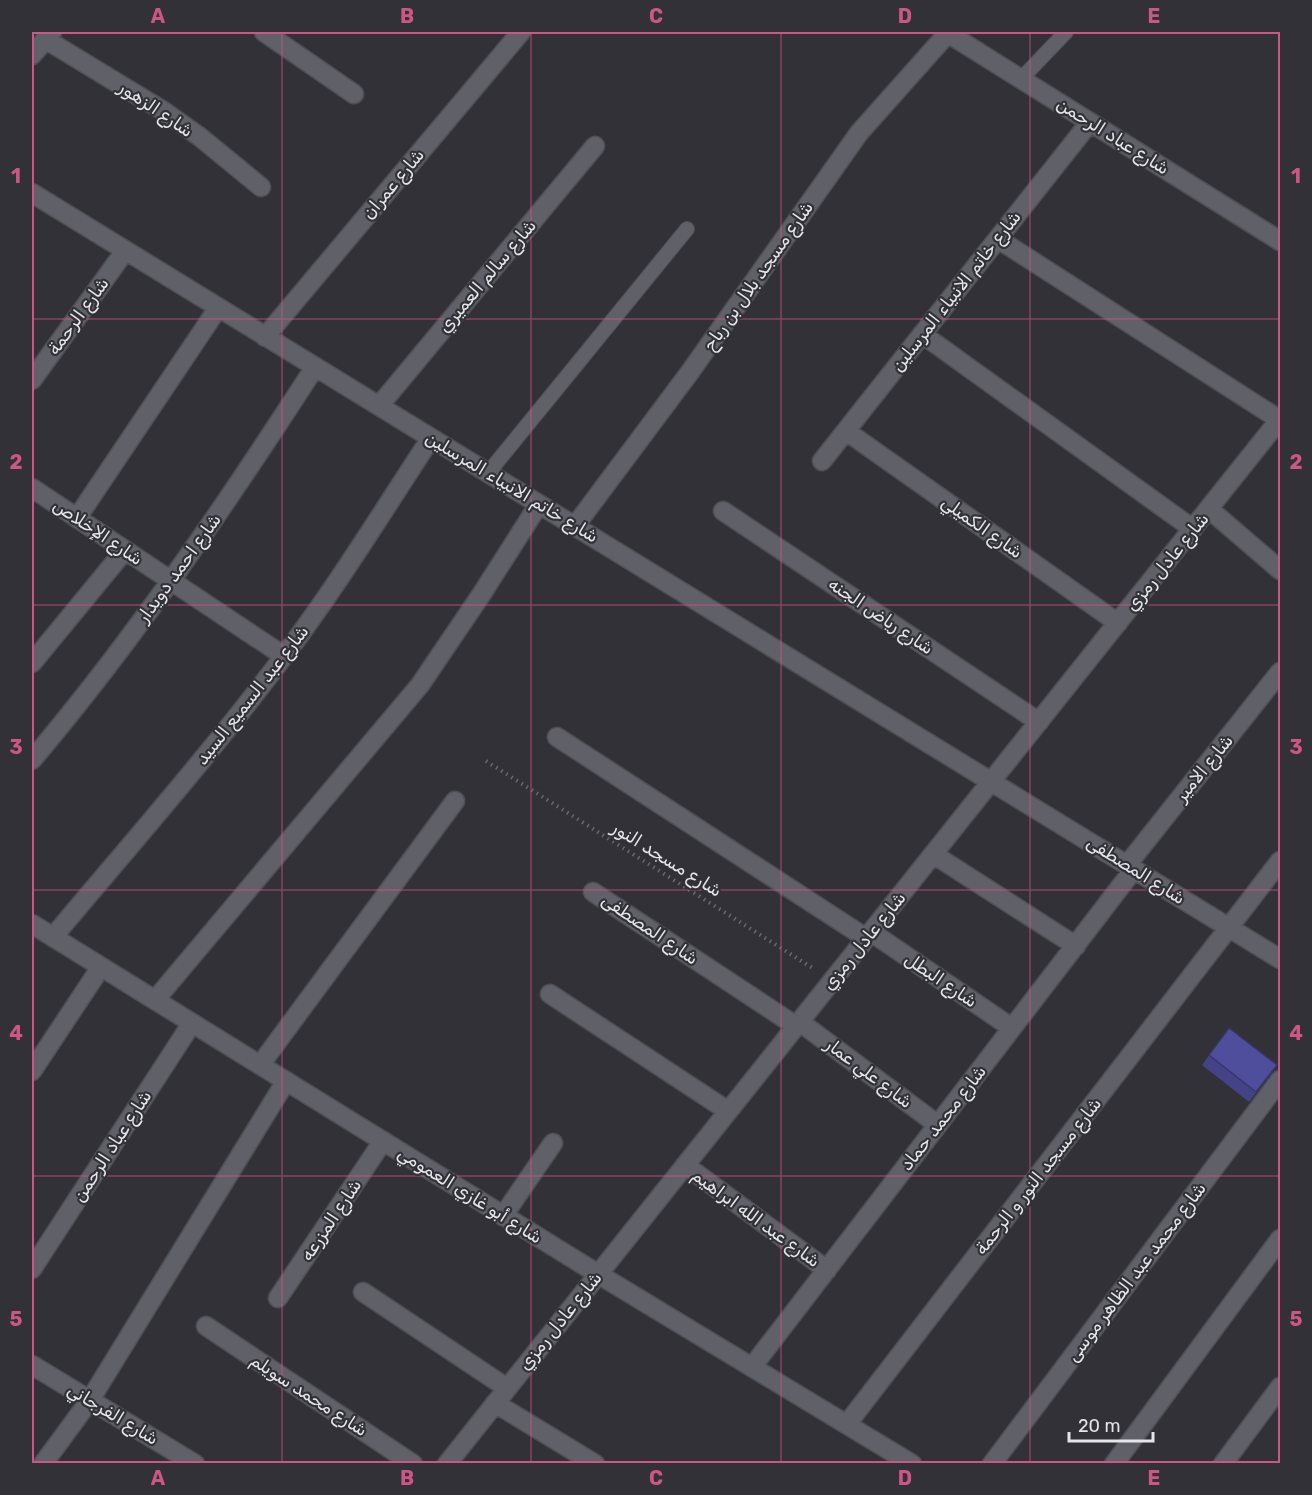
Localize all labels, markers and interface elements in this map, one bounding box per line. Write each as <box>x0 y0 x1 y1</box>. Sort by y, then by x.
text: A <box>151 4 166 28</box>
text: B <box>400 4 414 28</box>
text: C <box>649 4 663 28</box>
text: D <box>898 4 912 28</box>
text: E <box>1148 4 1160 28</box>
street label: شارع الزهور <box>113 76 197 143</box>
street label: شارع عباد الرحمن <box>1052 93 1173 180</box>
street label: شارع عمران <box>357 144 430 224</box>
text: 1 <box>11 164 21 188</box>
text: 1 <box>1291 164 1301 188</box>
street label: شارع مسجد بلال بن رباح <box>698 197 819 356</box>
street label: شارع خاتم الانبياء المرسلين <box>886 206 1026 376</box>
street label: شارع سالم العميري <box>433 215 542 338</box>
street label: شارع الرحمة <box>42 273 114 360</box>
street label: شارع خاتم الانبياء المرسلين <box>421 427 603 548</box>
text: 2 <box>10 450 23 474</box>
text: 2 <box>1290 450 1303 474</box>
street label: شارع الكميلي <box>936 491 1027 565</box>
street label: شارع الإخلاص <box>48 494 147 571</box>
street label: شارع عادل رمزي <box>1121 508 1214 616</box>
street label: شارع احمد دويدار <box>131 509 227 628</box>
street label: شارع رياض الجنه <box>824 573 938 660</box>
street label: شارع عبد السميع السيد <box>191 621 315 770</box>
street label: شارع الامير <box>1170 730 1238 807</box>
text: 3 <box>9 735 23 759</box>
text: 3 <box>1289 735 1303 759</box>
street label: شارع مسجد النور <box>607 816 726 902</box>
street label: شارع المصطفى <box>1082 831 1189 910</box>
street label: شارع عادل رمزي <box>818 887 911 995</box>
street label: شارع المصطفى <box>597 889 703 970</box>
street label: شارع البطل <box>900 948 982 1013</box>
text: 4 <box>9 1021 23 1045</box>
text: 4 <box>1289 1021 1303 1045</box>
street label: شارع علي عمار <box>819 1032 917 1114</box>
street label: شارع محمد حماد <box>895 1061 992 1176</box>
street label: شارع عباد الرحمن <box>68 1086 157 1207</box>
street label: شارع مسجد النور و الرحمة <box>970 1093 1107 1260</box>
street label: شارع أبو غازي العمومي <box>393 1142 546 1250</box>
street label: شارع عبد الله ابراهيم <box>687 1164 825 1273</box>
street label: شارع المزرعه <box>296 1175 367 1266</box>
street label: شارع محمد عبد الظاهر موسى <box>1061 1178 1211 1367</box>
street label: شارع عادل رمزي <box>514 1267 607 1375</box>
text: 5 <box>10 1307 23 1331</box>
text: 5 <box>1290 1307 1303 1331</box>
street label: شارع محمد سويلم <box>246 1349 372 1442</box>
street label: شارع الفرجاني <box>62 1378 163 1452</box>
scale bar <box>1069 1405 1153 1443</box>
text: 20 m <box>1078 1415 1120 1437</box>
text: A <box>151 1466 166 1490</box>
text: B <box>400 1466 414 1490</box>
text: C <box>649 1466 663 1490</box>
text: D <box>898 1466 912 1490</box>
text: E <box>1148 1466 1160 1490</box>

